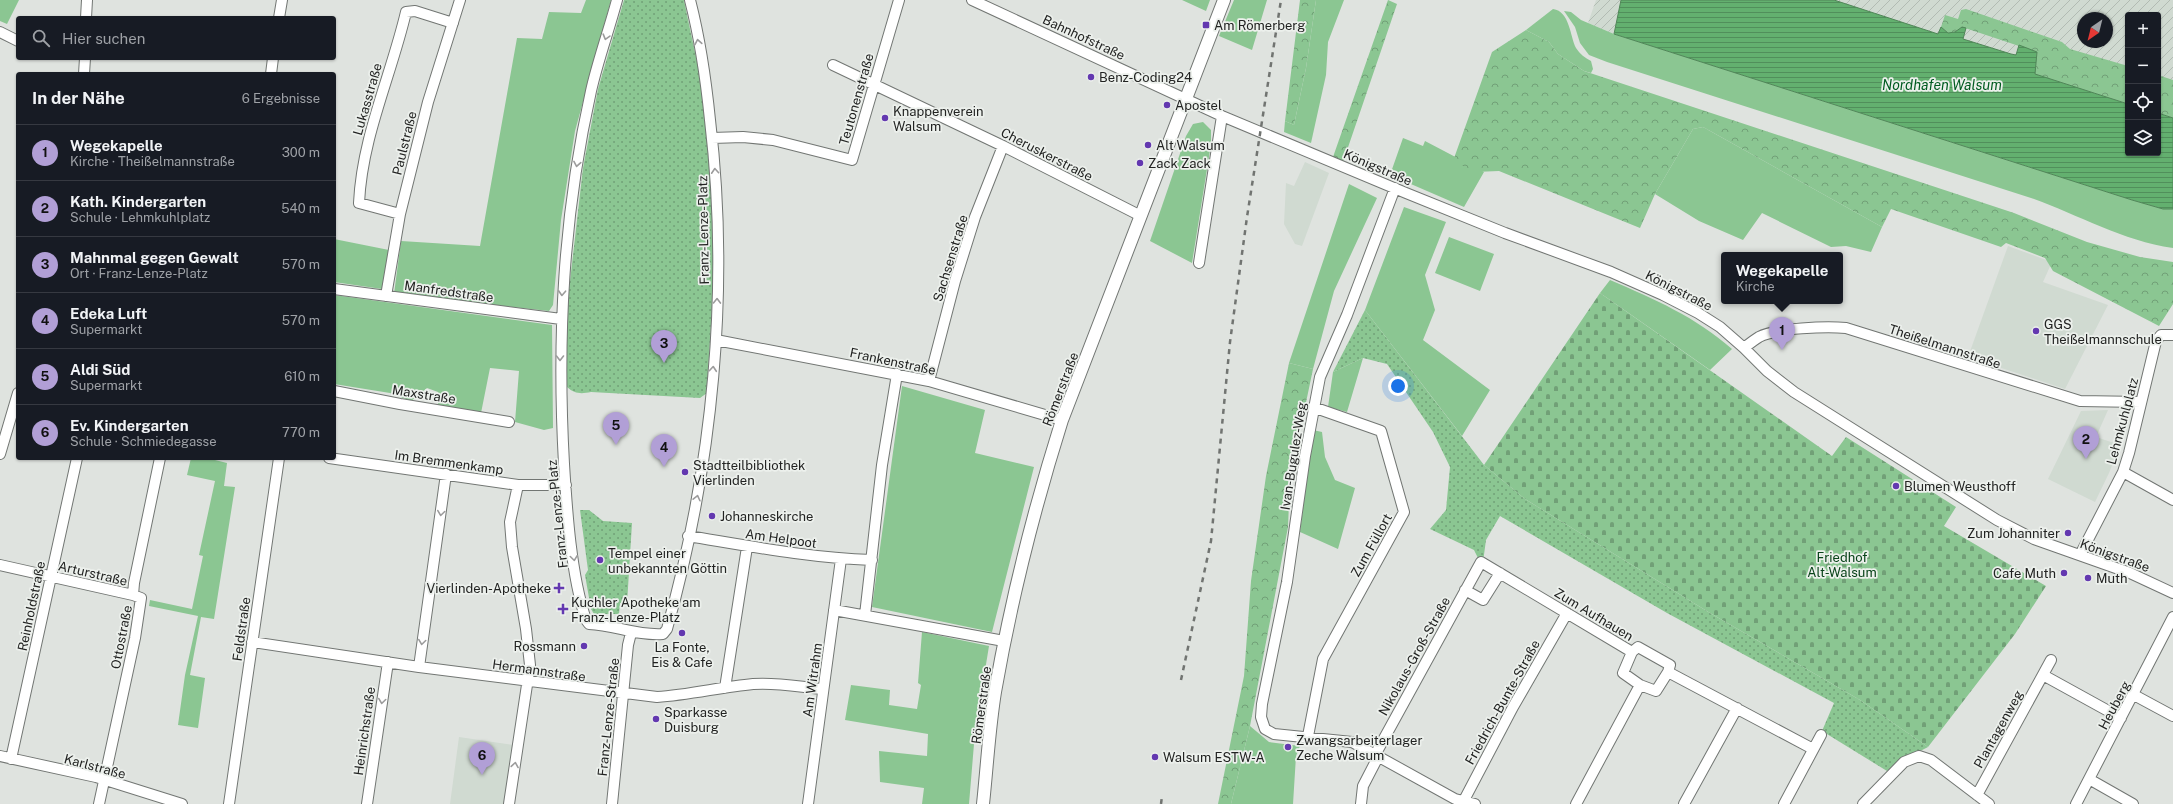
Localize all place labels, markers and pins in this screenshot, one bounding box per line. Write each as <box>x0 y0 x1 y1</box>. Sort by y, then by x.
place label: Am Römerberg <box>1214 18 1305 33</box>
marker: Am Römerberg <box>1201 20 1211 30</box>
place label: Benz-Coding24 <box>1099 70 1192 85</box>
marker: Benz-Coding24 <box>1086 72 1096 82</box>
place label: Apostel <box>1175 98 1222 113</box>
marker: Apostel <box>1162 100 1172 110</box>
place label: Knappenverein Walsum <box>893 104 984 134</box>
marker: Knappenverein Walsum <box>880 113 890 123</box>
place label: Alt Walsum <box>1156 138 1225 153</box>
marker: Alt Walsum <box>1143 140 1153 150</box>
place label: Zack Zack <box>1148 156 1211 171</box>
marker: Zack Zack <box>1135 158 1145 168</box>
pin: 1 <box>1769 317 1795 350</box>
place label: GGS Theißelmannschule <box>2044 317 2162 347</box>
marker: GGS Theißelmannschule <box>2031 326 2041 336</box>
pin: 3 <box>651 330 677 363</box>
pin: 5 <box>603 412 629 445</box>
pin: 2 <box>2073 426 2099 459</box>
pin: 4 <box>651 434 677 467</box>
place label: Stadtteilbibliothek Vierlinden <box>693 458 805 488</box>
marker: Stadtteilbibliothek Vierlinden <box>680 467 690 477</box>
place label: Blumen Weusthoff <box>1904 479 2016 494</box>
marker: Blumen Weusthoff <box>1891 481 1901 491</box>
place label: Johanneskirche <box>720 509 813 524</box>
marker: Johanneskirche <box>707 511 717 521</box>
place label: Zum Johanniter <box>1967 526 2060 541</box>
marker: Zum Johanniter <box>2063 528 2073 538</box>
place label: Tempel einer unbekannten Göttin <box>608 546 727 576</box>
marker: Tempel einer unbekannten Göttin <box>595 555 605 565</box>
place label: Cafe Muth <box>1993 566 2056 581</box>
marker: Cafe Muth <box>2059 568 2069 578</box>
place label: Muth <box>2096 571 2128 586</box>
marker: Muth <box>2083 573 2093 583</box>
place label: Vierlinden-Apotheke <box>426 581 551 596</box>
marker: Vierlinden-Apotheke <box>554 583 564 593</box>
place label: Kuchler Apotheke am Franz-Lenze-Platz <box>571 595 701 625</box>
marker: Kuchler Apotheke am Franz-Lenze-Platz <box>558 604 568 614</box>
marker: La Fonte, Eis & Cafe <box>677 628 687 638</box>
place label: Rossmann <box>514 639 576 654</box>
place label: La Fonte, Eis & Cafe <box>651 640 713 670</box>
marker: Rossmann <box>579 641 589 651</box>
place label: Sparkasse Duisburg <box>664 705 727 735</box>
marker: Sparkasse Duisburg <box>651 714 661 724</box>
place label: Zwangsarbeiterlager Zeche Walsum <box>1296 733 1423 763</box>
pin: 6 <box>469 742 495 775</box>
marker: Zwangsarbeiterlager Zeche Walsum <box>1283 742 1293 752</box>
place label: Walsum ESTW-A <box>1163 750 1265 765</box>
marker: Walsum ESTW-A <box>1150 752 1160 762</box>

